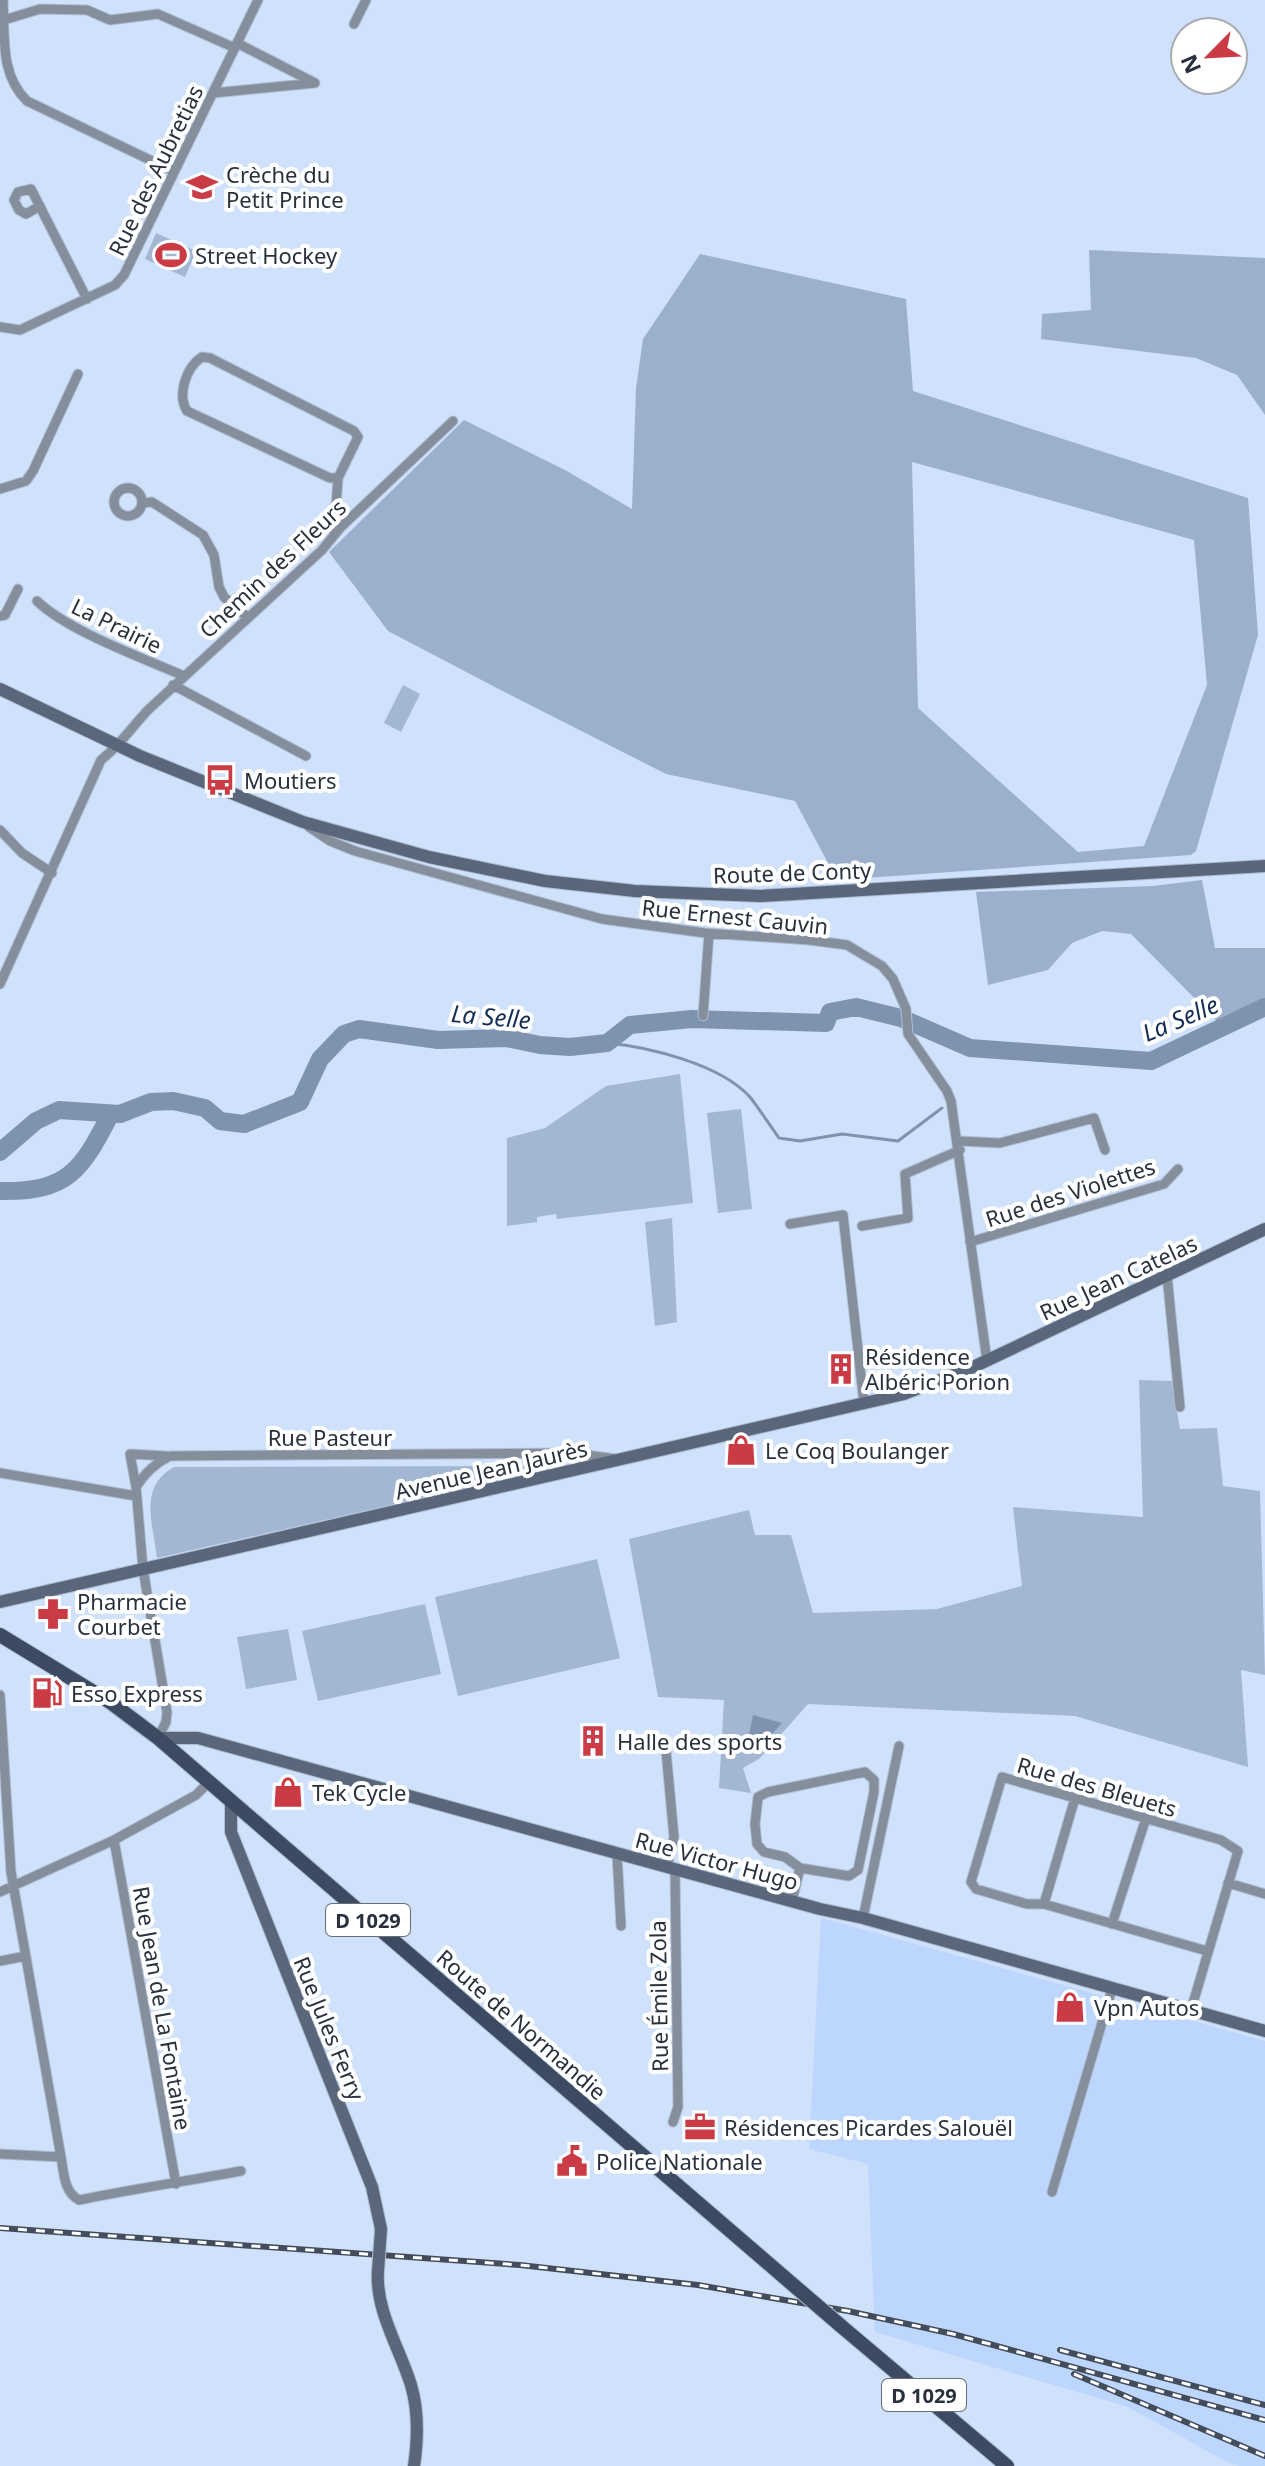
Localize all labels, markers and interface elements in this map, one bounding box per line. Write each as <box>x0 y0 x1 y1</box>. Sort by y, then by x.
north arrow <box>1169 16 1249 96</box>
text: N <box>1172 50 1207 79</box>
street label: Rue des Aubretias <box>101 80 209 260</box>
place label: Crèche du Petit Prince <box>226 159 344 214</box>
school or university icon: Crèche du Petit Prince <box>185 170 219 204</box>
sports icon: Street Hockey <box>154 238 188 272</box>
place label: Street Hockey <box>195 240 338 270</box>
street label: Chemin des Fleurs <box>192 492 352 644</box>
street label: La Prairie <box>67 590 167 660</box>
bus stop icon: Moutiers <box>203 763 237 797</box>
place label: Moutiers <box>244 765 337 795</box>
street label: Route de Conty <box>712 854 872 890</box>
street label: Rue Ernest Cauvin <box>640 891 830 941</box>
water label: La Selle <box>1137 987 1223 1049</box>
water label: La Selle <box>450 996 532 1036</box>
street label: Rue des Violettes <box>981 1150 1159 1234</box>
street label: Rue Jean Catelas <box>1034 1227 1202 1327</box>
place label: Résidence Albéric Porion <box>865 1341 1010 1396</box>
building icon: Résidence Albéric Porion <box>824 1352 858 1386</box>
street label: Rue Pasteur <box>268 1422 392 1452</box>
street label: Avenue Jean Jaurès <box>392 1432 590 1506</box>
shop icon: Le Coq Boulanger <box>724 1433 758 1467</box>
place label: Le Coq Boulanger <box>765 1435 949 1465</box>
place label: Pharmacie Courbet <box>77 1586 187 1641</box>
pharmacy icon: Pharmacie Courbet <box>36 1597 70 1631</box>
fuel station icon: Esso Express <box>30 1676 64 1710</box>
place label: Esso Express <box>71 1678 203 1708</box>
building icon: Halle des sports <box>576 1724 610 1758</box>
place label: Halle des sports <box>617 1726 782 1756</box>
street label: Rue des Bleuets <box>1014 1749 1180 1823</box>
shop icon: Tek Cycle <box>271 1775 305 1809</box>
place label: Tek Cycle <box>312 1777 406 1807</box>
street label: Rue Victor Hugo <box>632 1824 802 1896</box>
street label: Rue Jean de La Fontaine <box>127 1884 199 2132</box>
road number: D 1029 <box>326 1904 410 1936</box>
street label: Rue Émile Zola <box>642 1920 674 2072</box>
street label: Route de Normandie <box>431 1942 613 2106</box>
street label: Rue Jules Ferry <box>288 1952 373 2105</box>
shop icon: Vpn Autos <box>1053 1990 1087 2024</box>
place label: Vpn Autos <box>1094 1992 1199 2022</box>
office icon: Résidences Picardes Salouël <box>683 2110 717 2144</box>
place label: Résidences Picardes Salouël <box>724 2112 1013 2142</box>
public building icon: Police Nationale <box>555 2144 589 2178</box>
place label: Police Nationale <box>596 2146 763 2176</box>
road number: D 1029 <box>882 2379 966 2411</box>

